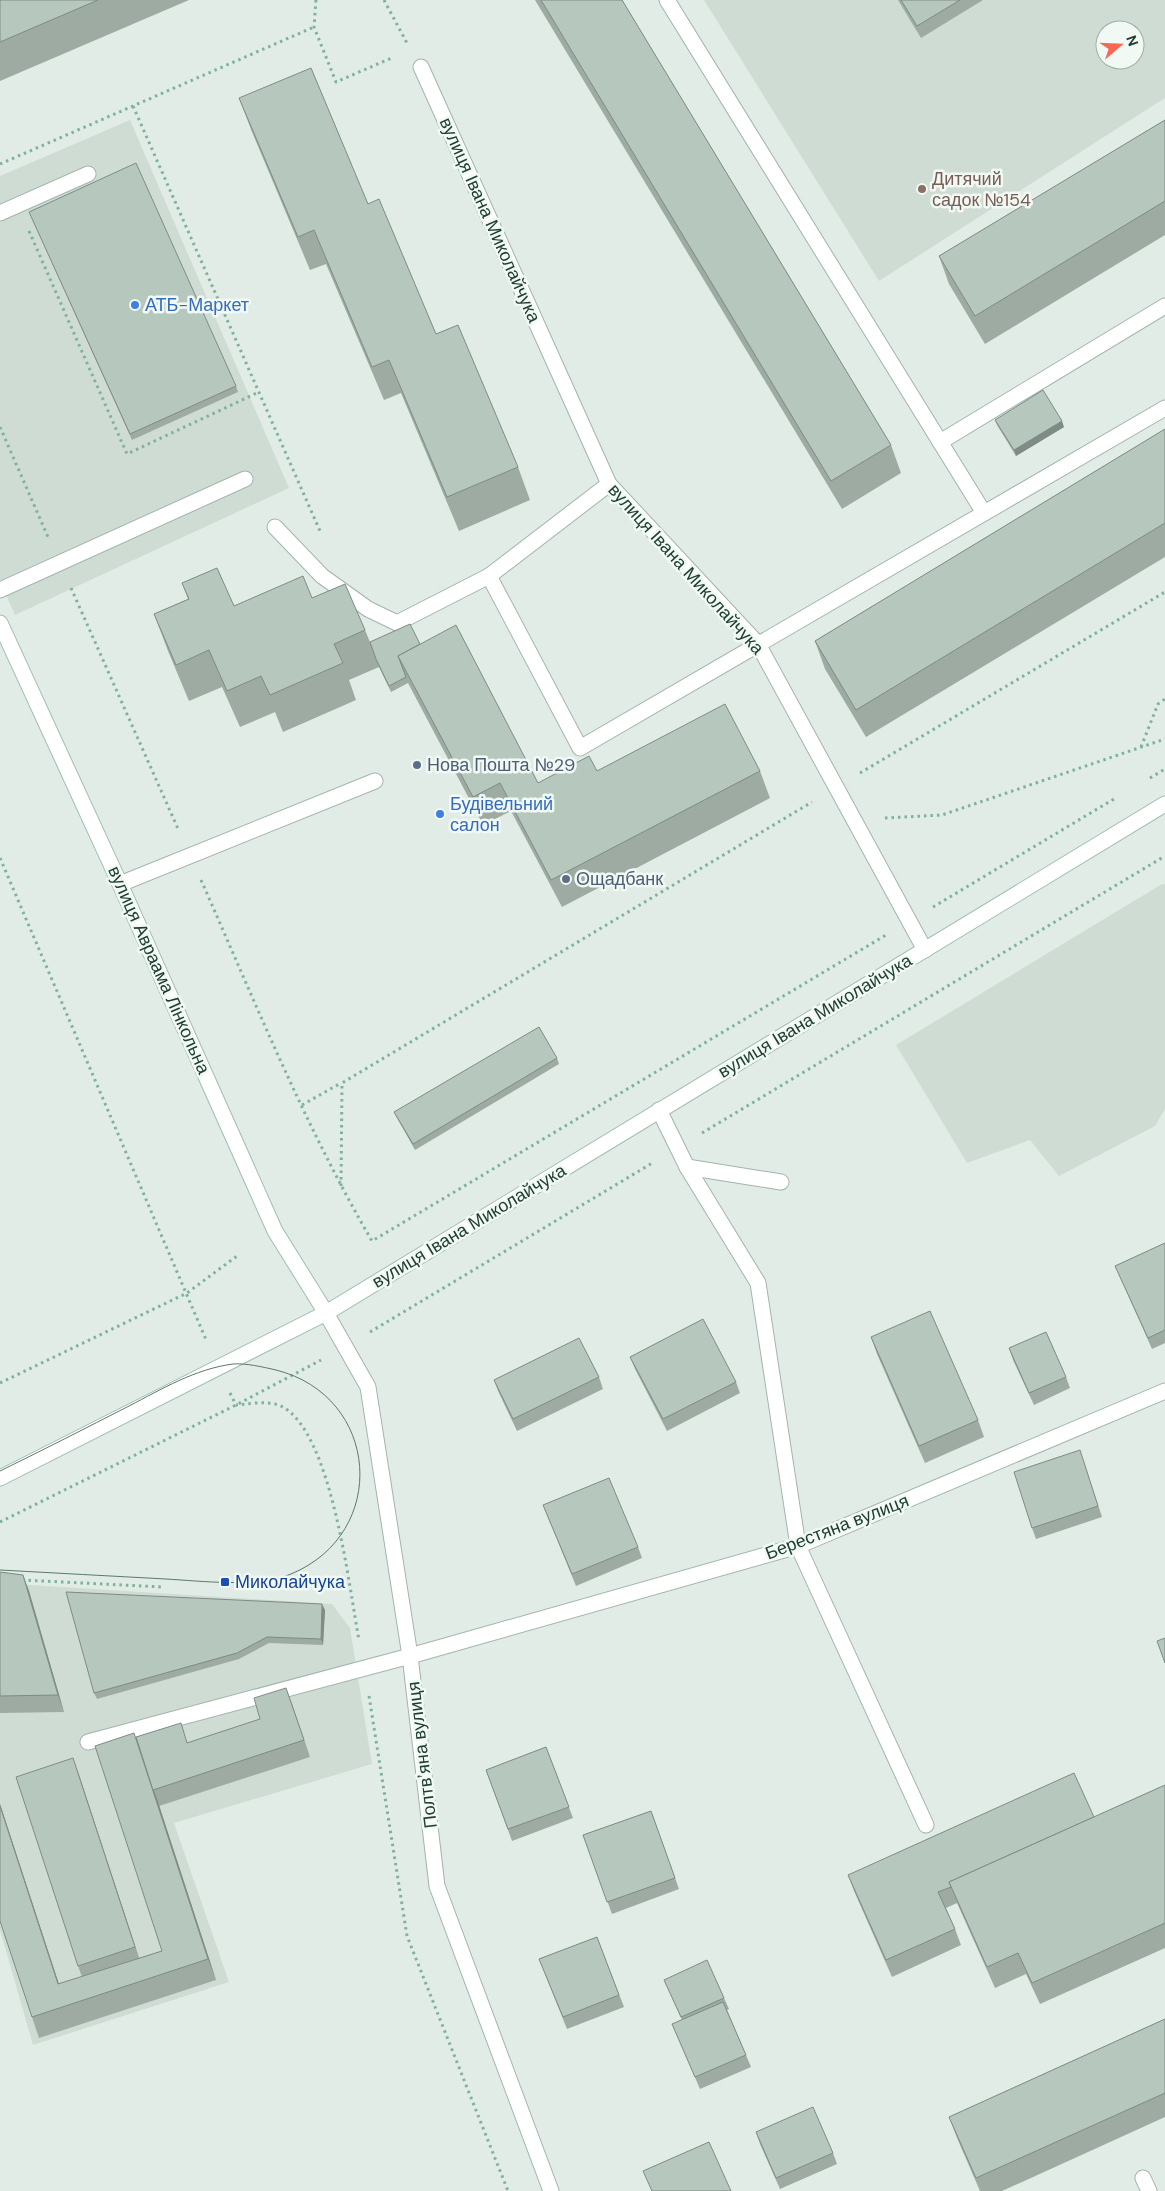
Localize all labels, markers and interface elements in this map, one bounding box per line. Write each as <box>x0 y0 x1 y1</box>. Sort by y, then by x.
north arrow <box>1095 20 1145 70</box>
text: N <box>1122 33 1142 49</box>
street label: вулиця Івана Миколайчука <box>434 114 547 327</box>
place label: Дитячий садок №154 <box>932 167 1031 212</box>
marker: Дитячий садок №154 <box>916 183 928 195</box>
place label: АТБ-Маркет <box>145 293 249 317</box>
marker: АТБ-Маркет <box>129 299 141 311</box>
street label: вулиця Івана Миколайчука <box>603 478 770 660</box>
place label: Нова Пошта №29 <box>427 753 575 777</box>
marker: Нова Пошта №29 <box>411 759 423 771</box>
place label: Будівельний салон <box>450 792 553 837</box>
marker: Будівельний салон <box>434 808 446 820</box>
street label: вулиця Авраама Лінкольна <box>102 862 216 1079</box>
place label: Ощадбанк <box>576 867 663 891</box>
marker: Ощадбанк <box>560 873 572 885</box>
street label: вулиця Івана Миколайчука <box>714 948 917 1084</box>
street label: вулиця Івана Миколайчука <box>368 1158 571 1294</box>
street label: Берестяна вулиця <box>762 1489 912 1565</box>
place label: Миколайчука <box>235 1570 346 1594</box>
marker: Миколайчука <box>219 1576 231 1588</box>
street label: Полтвʼяна вулиця <box>401 1680 443 1830</box>

